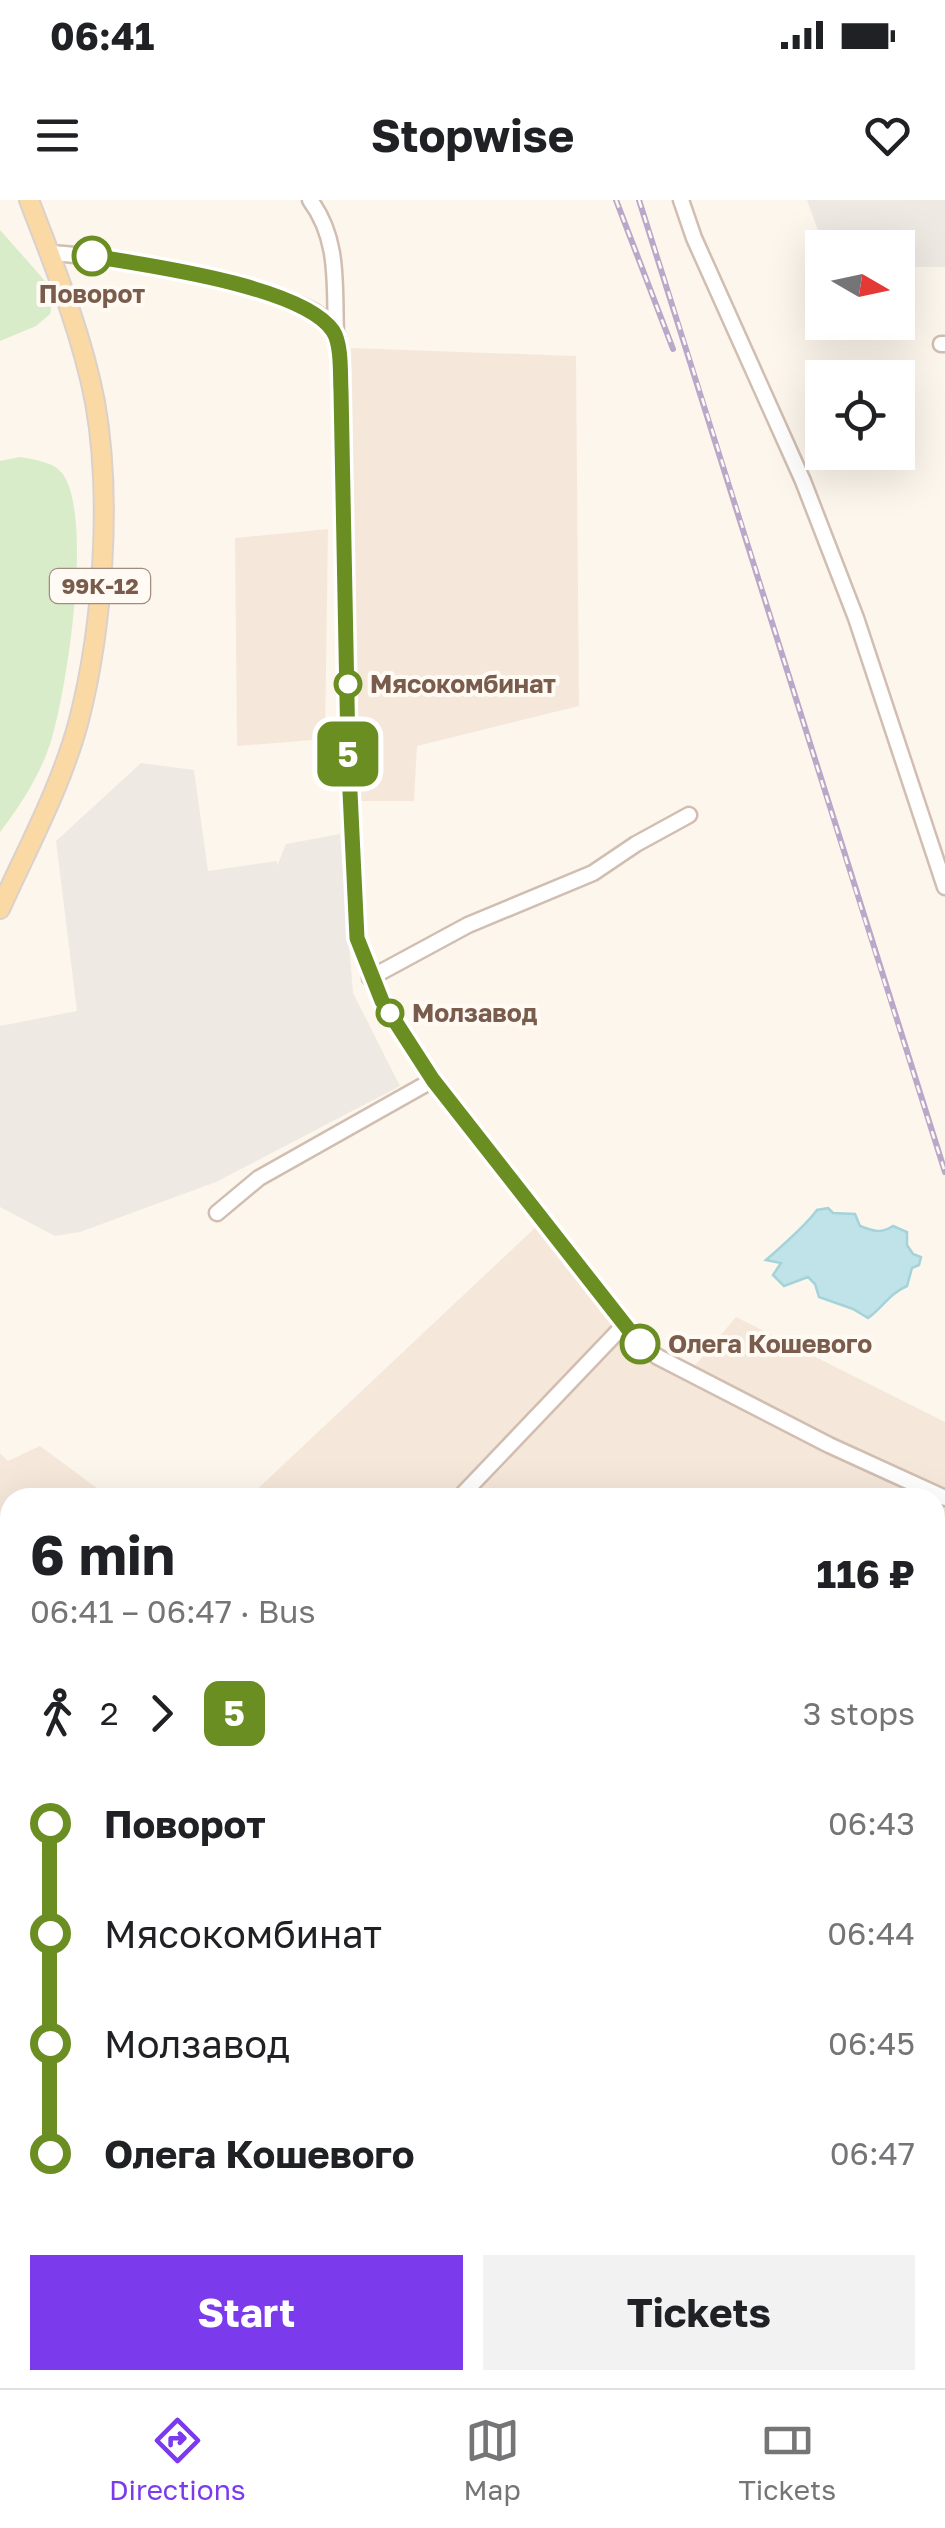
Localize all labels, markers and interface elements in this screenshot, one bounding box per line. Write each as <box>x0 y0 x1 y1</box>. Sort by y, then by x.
text: 06:41 <box>50 13 154 58</box>
icon: menu <box>30 108 85 163</box>
text: Stopwise <box>371 108 574 162</box>
icon: heart <box>860 108 915 163</box>
north arrow <box>805 230 915 340</box>
map controls <box>805 230 915 470</box>
marker: Поворот <box>73 237 111 275</box>
place label: Поворот <box>39 278 145 309</box>
button: locate <box>805 360 915 470</box>
road number: 99К-12 <box>50 569 150 603</box>
place label: Мясокомбинат <box>370 668 556 699</box>
marker: Мясокомбинат <box>335 671 361 697</box>
line badge: 5 <box>316 722 380 786</box>
text: 5 <box>337 733 359 775</box>
place label: Молзавод <box>412 997 538 1028</box>
marker: Молзавод <box>377 1000 403 1026</box>
marker: Олега Кошевого <box>621 1325 659 1363</box>
place label: Олега Кошевого <box>668 1328 872 1359</box>
text: 6 min <box>30 1521 175 1587</box>
text: 116 ₽ <box>817 1551 915 1596</box>
text: 06:41 – 06:47 · Bus <box>30 1592 315 1630</box>
icon: walk <box>30 1686 85 1741</box>
icon: forward <box>134 1686 189 1741</box>
text: 5 <box>224 1692 245 1734</box>
text: 2 <box>100 1694 119 1732</box>
text: 3 stops <box>803 1694 915 1732</box>
text: Поворот <box>104 1801 266 1846</box>
text: 06:43 <box>828 1804 915 1842</box>
text: Мясокомбинат <box>104 1911 382 1956</box>
text: 06:44 <box>827 1914 915 1952</box>
text: Молзавод <box>104 2021 290 2066</box>
text: 06:45 <box>828 2024 915 2062</box>
text: Олега Кошевого <box>104 2131 415 2176</box>
text: 06:47 <box>830 2134 915 2172</box>
button: Start <box>30 2255 463 2370</box>
button: Tickets <box>483 2255 915 2370</box>
tab: Directions <box>109 2413 246 2506</box>
tab: Map <box>464 2413 521 2506</box>
tab: Tickets <box>738 2413 836 2506</box>

